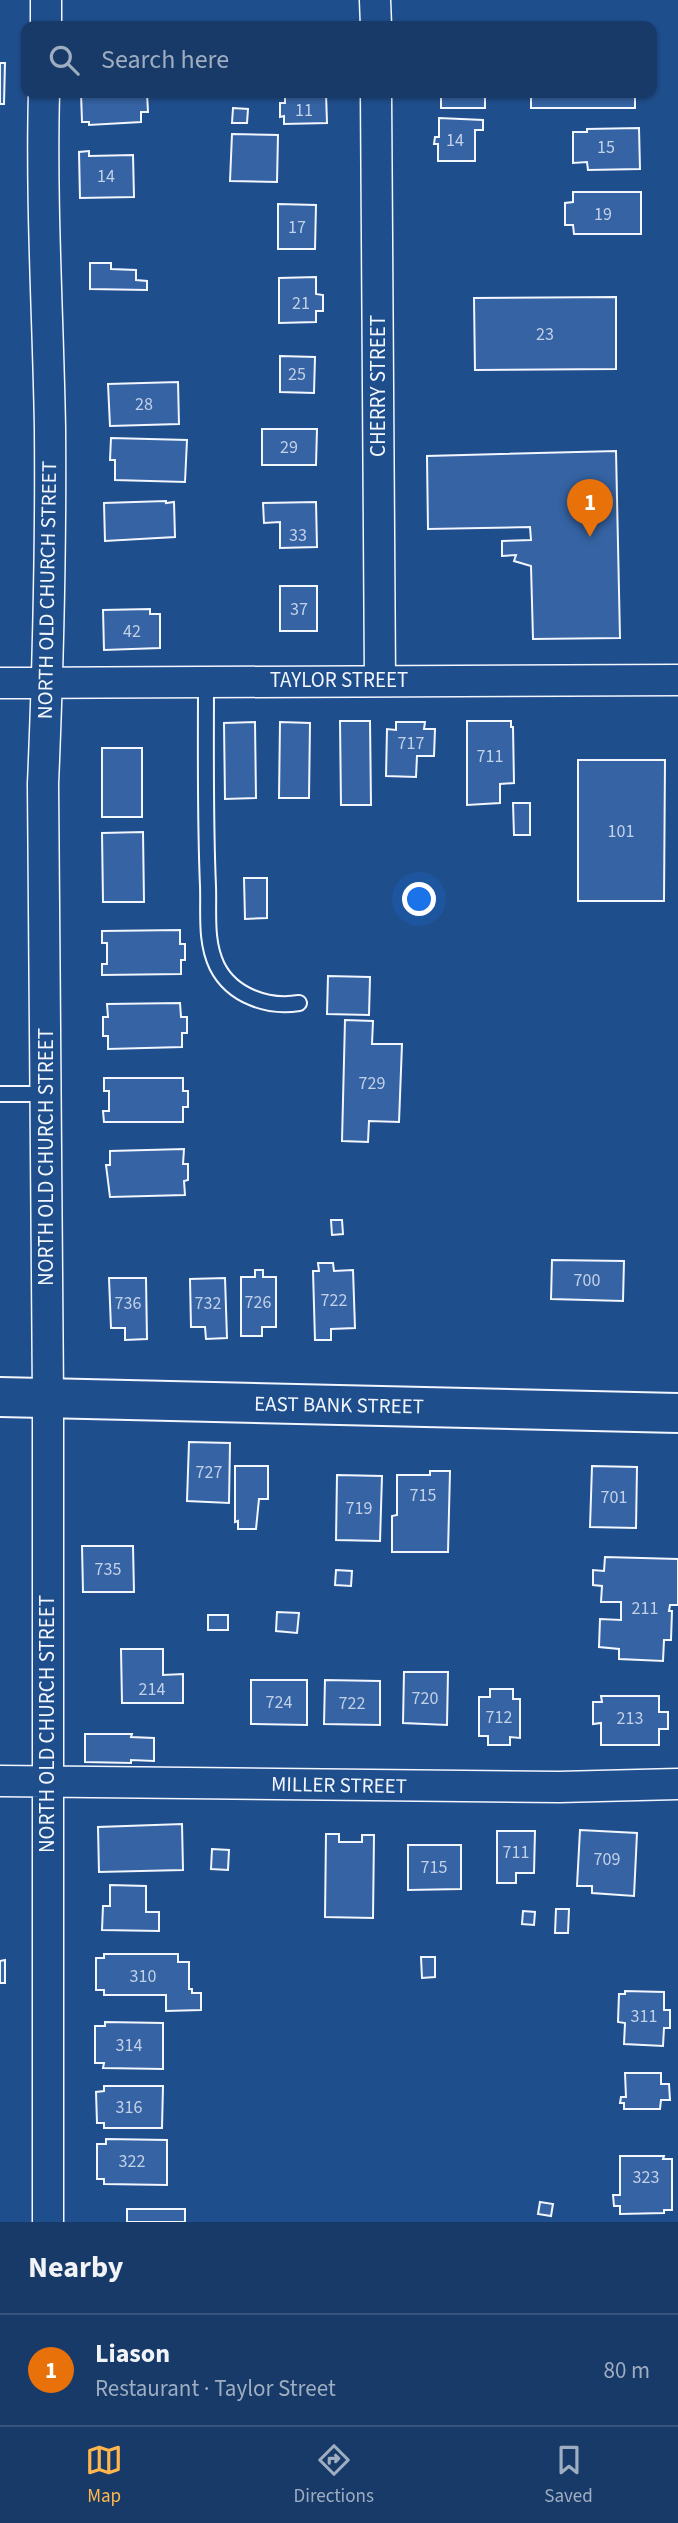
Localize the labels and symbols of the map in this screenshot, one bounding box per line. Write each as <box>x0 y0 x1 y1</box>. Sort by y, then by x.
house number: 11 <box>295 98 313 123</box>
house number: 14 <box>446 128 464 153</box>
house number: 15 <box>597 135 615 160</box>
house number: 14 <box>97 164 115 189</box>
house number: 19 <box>594 202 612 227</box>
house number: 17 <box>288 215 306 240</box>
house number: 21 <box>292 291 310 316</box>
street label: CHERRY STREET <box>363 315 393 457</box>
house number: 23 <box>536 322 554 347</box>
house number: 25 <box>288 362 306 387</box>
house number: 28 <box>135 392 153 417</box>
house number: 29 <box>280 435 298 460</box>
street label: NORTH OLD CHURCH STREET <box>30 461 64 719</box>
pin: 1 <box>567 479 613 537</box>
house number: 33 <box>289 523 307 548</box>
house number: 37 <box>290 597 308 622</box>
house number: 42 <box>123 619 141 644</box>
street label: TAYLOR STREET <box>270 665 408 695</box>
house number: 717 <box>398 731 424 756</box>
house number: 711 <box>477 744 503 769</box>
house number: 101 <box>608 819 634 844</box>
your location <box>402 882 436 916</box>
street label: NORTH OLD CHURCH STREET <box>31 1028 61 1286</box>
house number: 729 <box>359 1071 385 1096</box>
house number: 700 <box>574 1268 600 1293</box>
house number: 722 <box>321 1288 347 1313</box>
house number: 726 <box>245 1290 271 1315</box>
house number: 736 <box>115 1291 141 1316</box>
house number: 732 <box>195 1291 221 1316</box>
street label: EAST BANK STREET <box>254 1389 424 1421</box>
house number: 727 <box>196 1460 222 1485</box>
house number: 715 <box>410 1483 436 1508</box>
house number: 701 <box>601 1485 627 1510</box>
house number: 719 <box>346 1496 372 1521</box>
house number: 735 <box>95 1557 121 1582</box>
street label: NORTH OLD CHURCH STREET <box>32 1595 62 1853</box>
house number: 211 <box>632 1596 658 1621</box>
house number: 214 <box>139 1677 165 1702</box>
house number: 720 <box>412 1686 438 1711</box>
house number: 724 <box>266 1690 292 1715</box>
house number: 722 <box>339 1691 365 1716</box>
house number: 712 <box>486 1705 512 1730</box>
house number: 213 <box>617 1706 643 1731</box>
street label: MILLER STREET <box>271 1769 407 1801</box>
house number: 711 <box>503 1840 529 1865</box>
house number: 709 <box>594 1847 620 1872</box>
house number: 715 <box>421 1855 447 1880</box>
house number: 310 <box>130 1964 156 1989</box>
house number: 311 <box>631 2004 657 2029</box>
house number: 314 <box>116 2033 142 2058</box>
house number: 316 <box>116 2095 142 2120</box>
house number: 322 <box>119 2149 145 2174</box>
house number: 323 <box>633 2165 659 2190</box>

